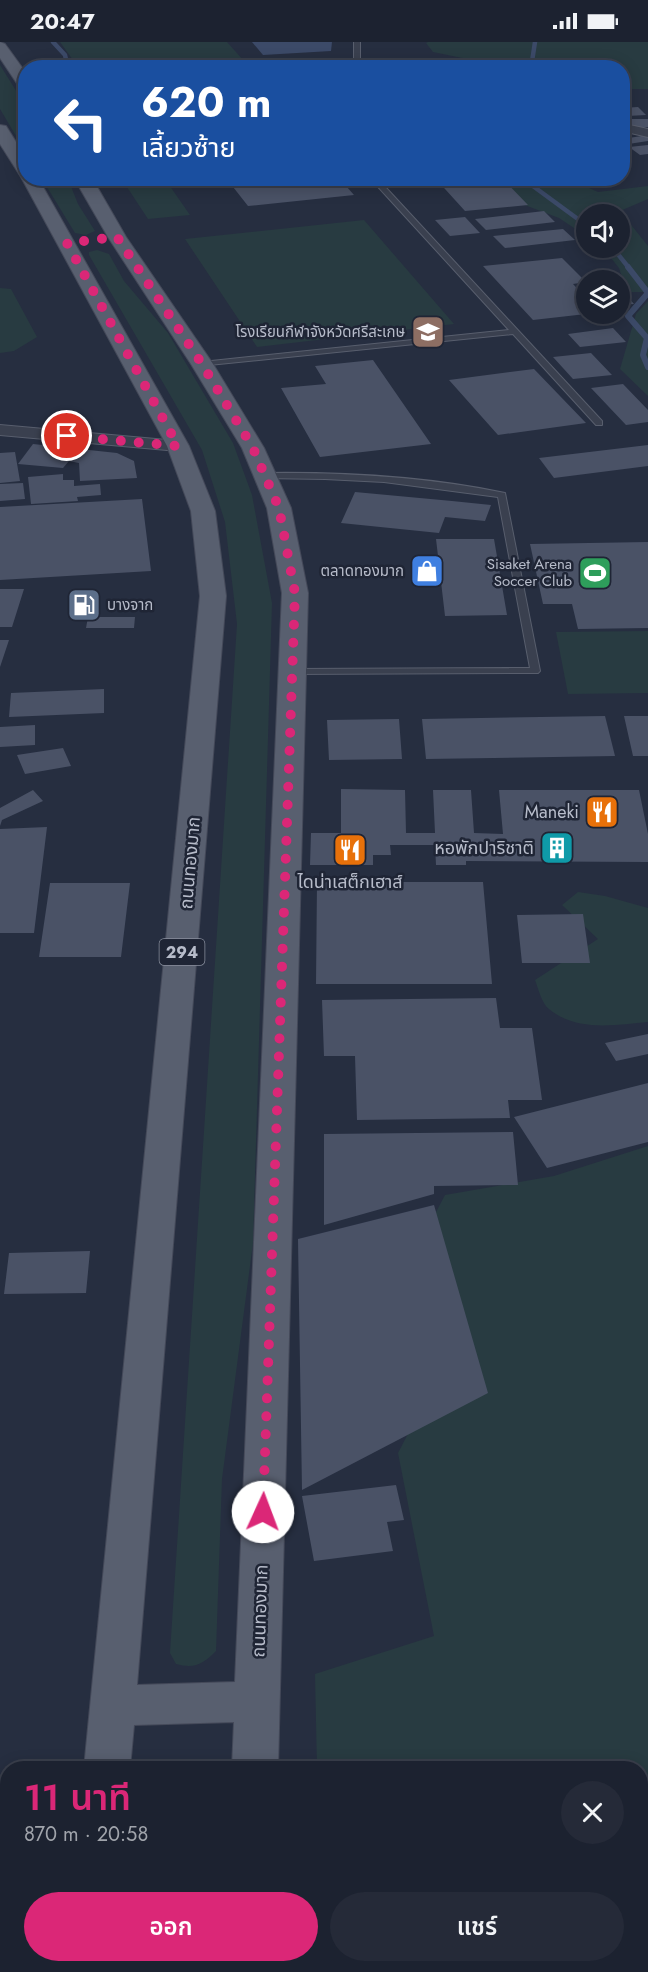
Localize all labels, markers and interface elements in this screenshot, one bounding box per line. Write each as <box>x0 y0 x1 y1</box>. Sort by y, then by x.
text: 20:47 <box>30 5 95 37</box>
text: 620 m <box>141 72 272 133</box>
icon: left <box>42 84 120 162</box>
text: เลี้ยวซ้าย <box>141 128 235 167</box>
map controls <box>576 204 630 324</box>
button: sound <box>576 204 630 258</box>
button: layers <box>576 270 630 324</box>
school or university icon: โรงเรียนกีฬาจังหวัดศรีสะเกษ <box>410 314 446 350</box>
place label: โรงเรียนกีฬาจังหวัดศรีสะเกษ <box>235 321 405 343</box>
pin <box>41 410 92 461</box>
icon: arrive <box>50 419 83 452</box>
shop icon: ตลาดทองมาก <box>409 553 445 589</box>
place label: Sisaket Arena Soccer Club <box>487 553 572 592</box>
sports icon: Sisaket Arena Soccer Club <box>577 555 613 591</box>
place label: ตลาดทองมาก <box>320 560 404 582</box>
fuel station icon: บางจาก <box>66 587 102 623</box>
place label: บางจาก <box>107 594 153 616</box>
restaurant icon: Maneki <box>584 794 620 830</box>
place label: Maneki <box>524 799 579 825</box>
street label: ถนนทองมาก <box>173 816 207 910</box>
building icon: หอพักปาริชาติ <box>539 830 575 866</box>
restaurant icon: ไดน่าเสต็กเฮาส์ <box>332 832 368 868</box>
place label: หอพักปาริชาติ <box>434 835 534 861</box>
place label: ไดน่าเสต็กเฮาส์ <box>296 869 403 895</box>
road number: 294 <box>160 939 204 965</box>
position arrow <box>231 1480 295 1544</box>
street label: ถนนทองมาก <box>245 1564 275 1658</box>
text: 11 นาที <box>24 1771 131 1823</box>
button: close <box>561 1781 624 1844</box>
text: 870 m · 20:58 <box>24 1820 148 1849</box>
button: ออก <box>24 1892 318 1961</box>
button: แชร์ <box>330 1892 624 1961</box>

